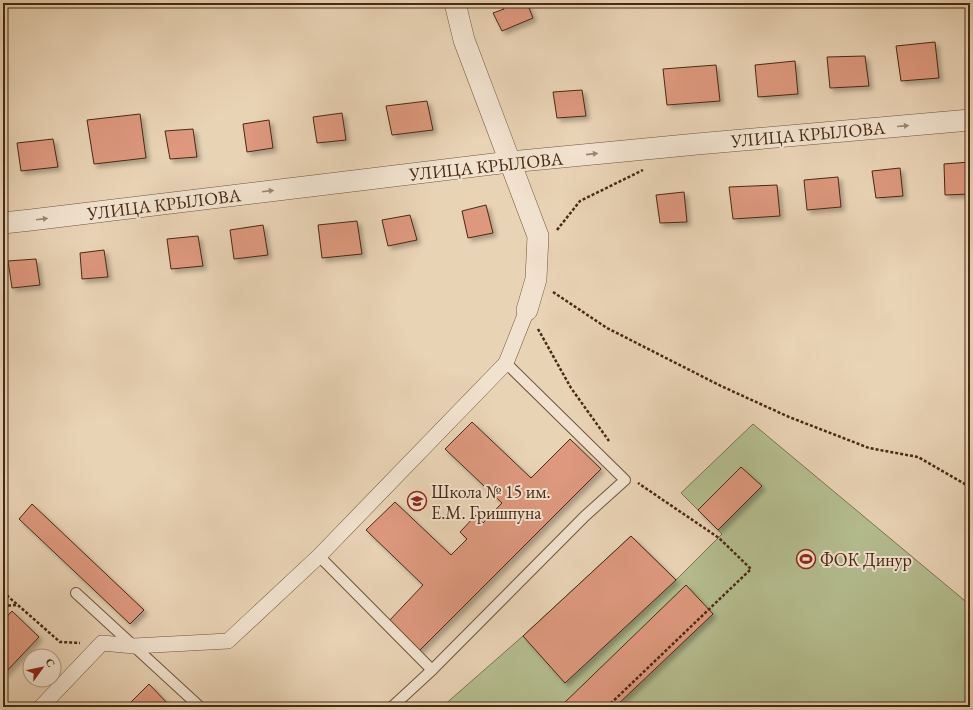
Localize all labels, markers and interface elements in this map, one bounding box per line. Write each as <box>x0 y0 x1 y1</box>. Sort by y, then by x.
street label: УЛИЦА КРЫЛОВА <box>729 116 887 152</box>
one-way arrow <box>897 122 909 129</box>
street label: УЛИЦА КРЫЛОВА <box>407 146 565 186</box>
one-way arrow <box>586 151 598 157</box>
street label: УЛИЦА КРЫЛОВА <box>85 183 243 225</box>
one-way arrow <box>262 188 274 195</box>
one-way arrow <box>36 216 48 222</box>
place label: Школа № 15 им. Е.М. Гришпуна <box>431 480 551 524</box>
school or university icon: Школа № 15 им. Е.М. Гришпуна <box>406 490 428 512</box>
sports icon: ФОК Динур <box>795 548 817 570</box>
place label: ФОК Динур <box>820 548 912 571</box>
north arrow <box>22 648 62 688</box>
text: С <box>42 655 58 670</box>

